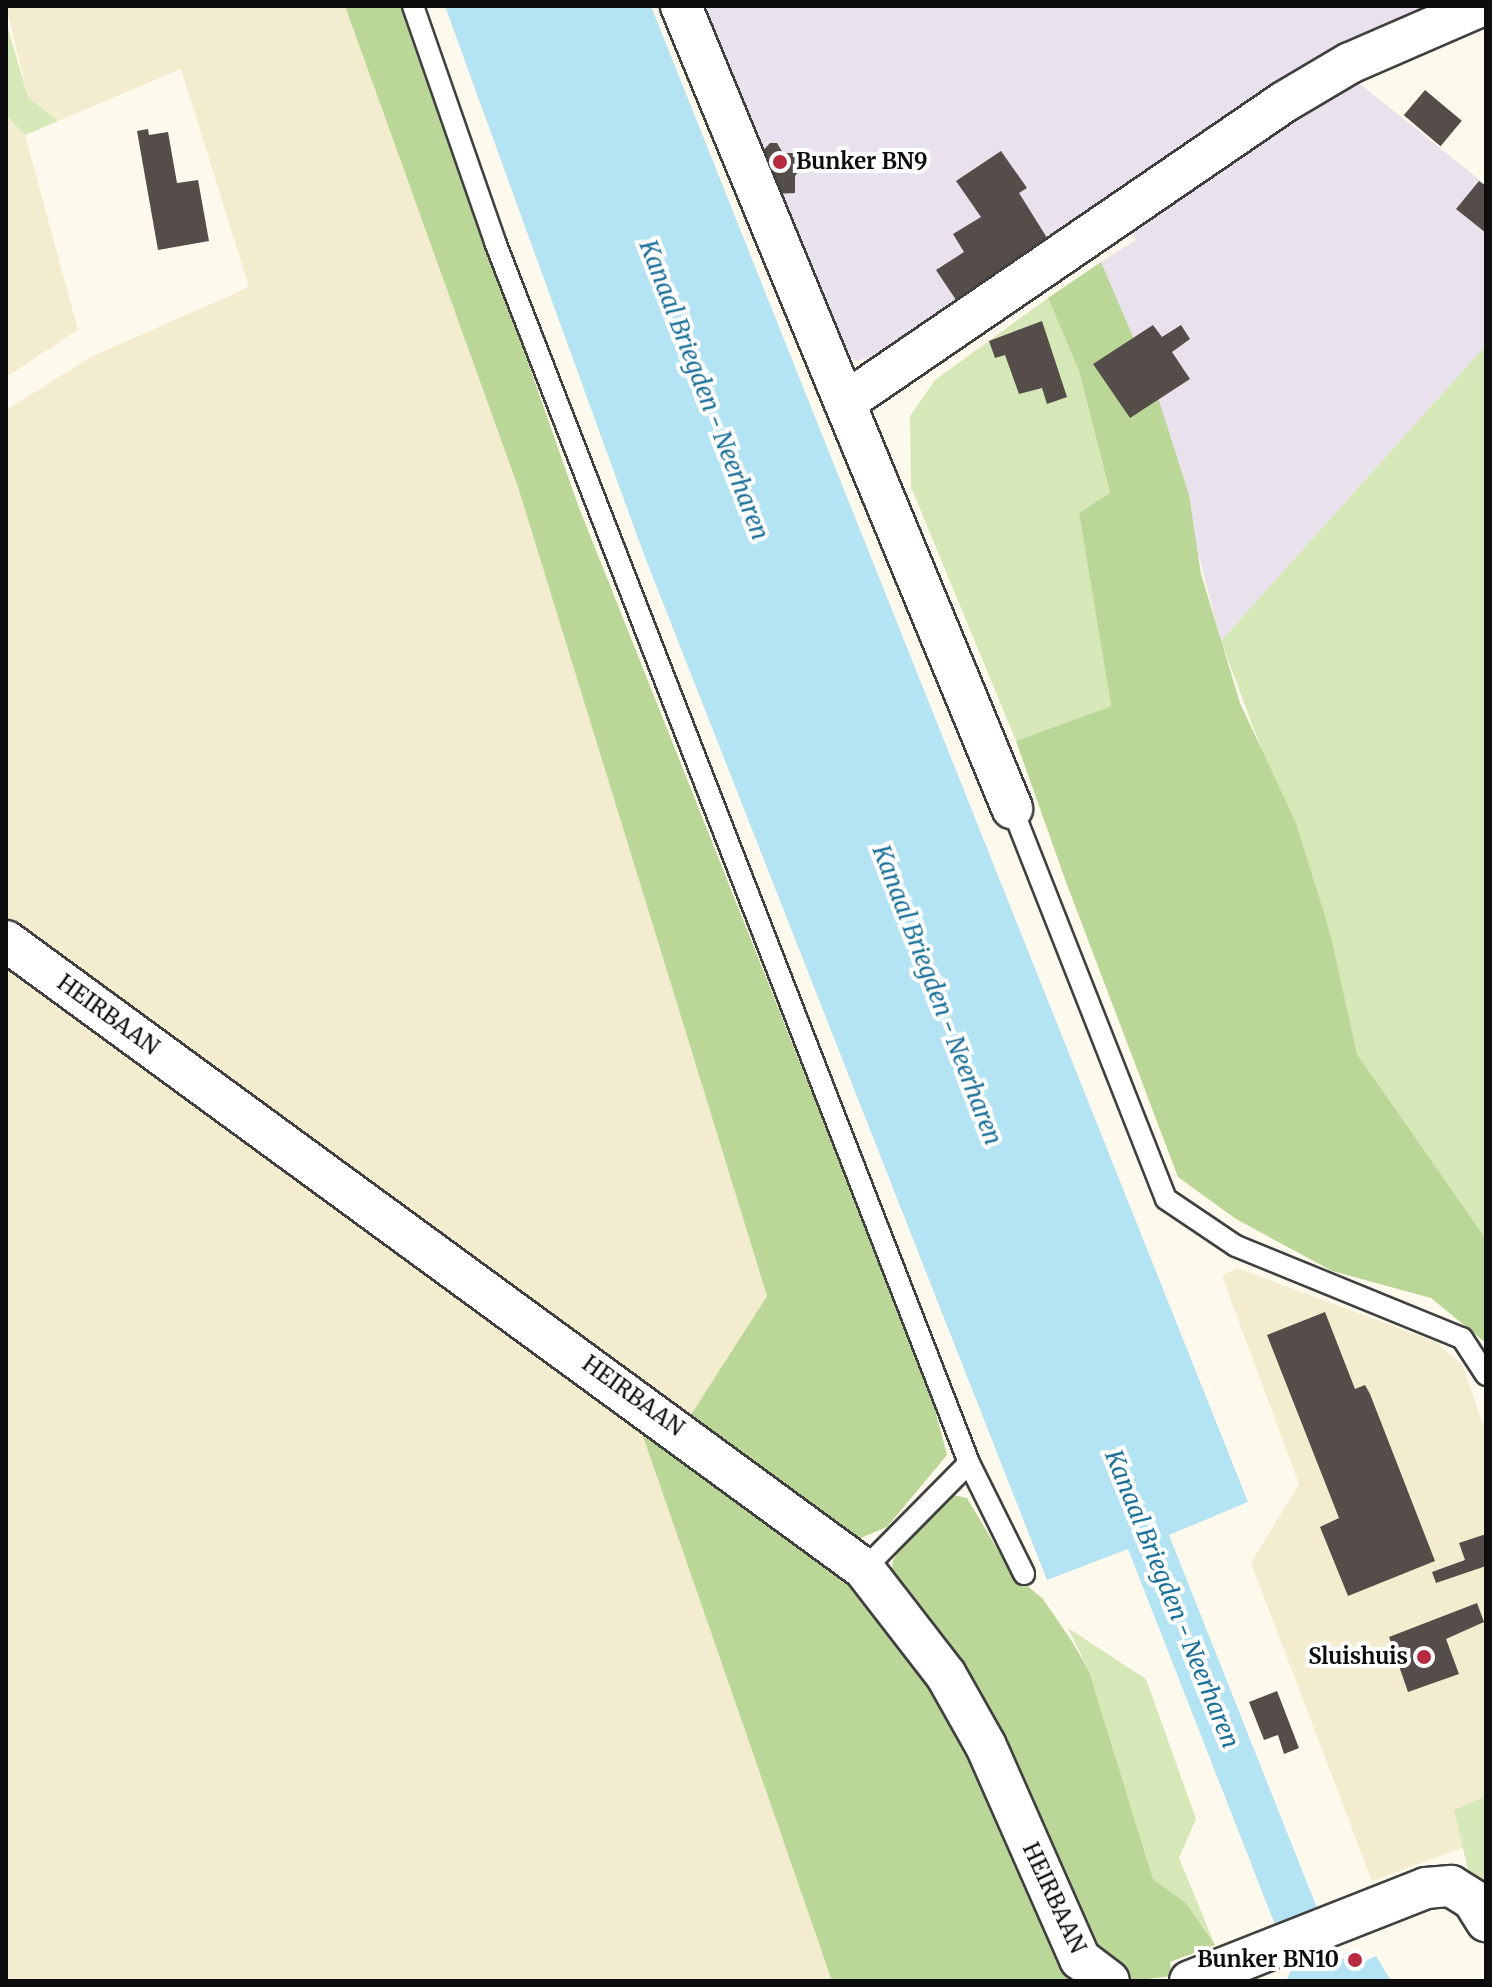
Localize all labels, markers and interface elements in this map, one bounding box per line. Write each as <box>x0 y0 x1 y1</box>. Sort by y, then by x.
place label: Bunker BN9 <box>796 149 928 175</box>
marker: Bunker BN9 <box>771 153 789 171</box>
water label: Kanaal Briegden - Neerharen <box>633 236 775 544</box>
water label: Kanaal Briegden - Neerharen <box>866 841 1008 1149</box>
street label: HEIRBAAN <box>52 969 164 1061</box>
street label: HEIRBAAN <box>577 1350 689 1442</box>
water label: Kanaal Briegden - Neerharen <box>1099 1446 1245 1752</box>
place label: Sluishuis <box>1308 1644 1408 1670</box>
marker: Sluishuis <box>1415 1648 1433 1666</box>
street label: HEIRBAAN <box>1017 1838 1091 1958</box>
place label: Bunker BN10 <box>1197 1947 1339 1973</box>
marker: Bunker BN10 <box>1346 1951 1364 1969</box>

